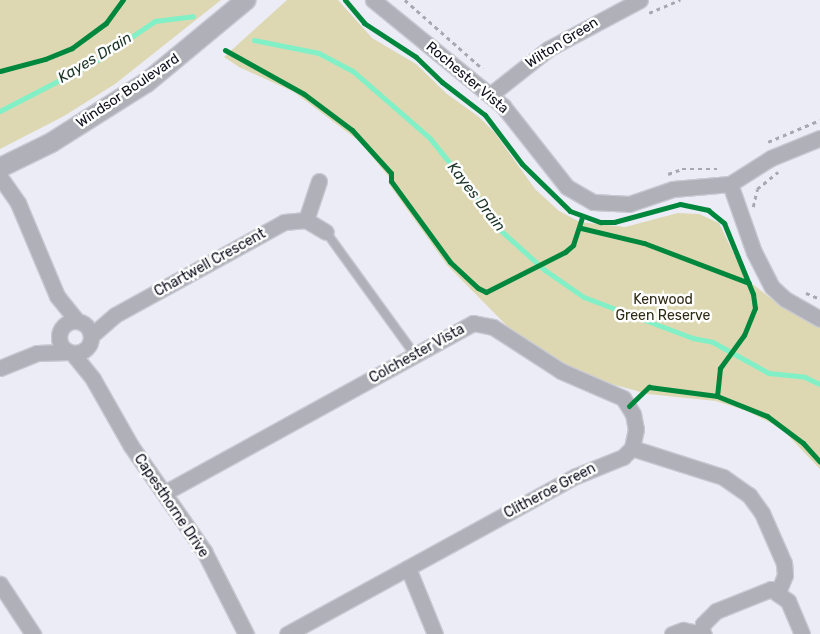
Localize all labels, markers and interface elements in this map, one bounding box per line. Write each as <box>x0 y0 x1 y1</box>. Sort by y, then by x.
street label: Wilton Green <box>523 14 601 72</box>
water label: Kayes Drain <box>55 29 135 87</box>
street label: Rochester Vista <box>422 38 512 118</box>
street label: Windsor Boulevard <box>73 50 183 132</box>
water label: Kayes Drain <box>443 159 509 235</box>
street label: Chartwell Crescent <box>152 225 268 301</box>
park label: Kenwood Green Reserve <box>616 292 710 324</box>
street label: Colchester Vista <box>366 321 468 387</box>
street label: Capesthorne Drive <box>130 451 212 561</box>
street label: Clitheroe Green <box>501 460 599 522</box>

